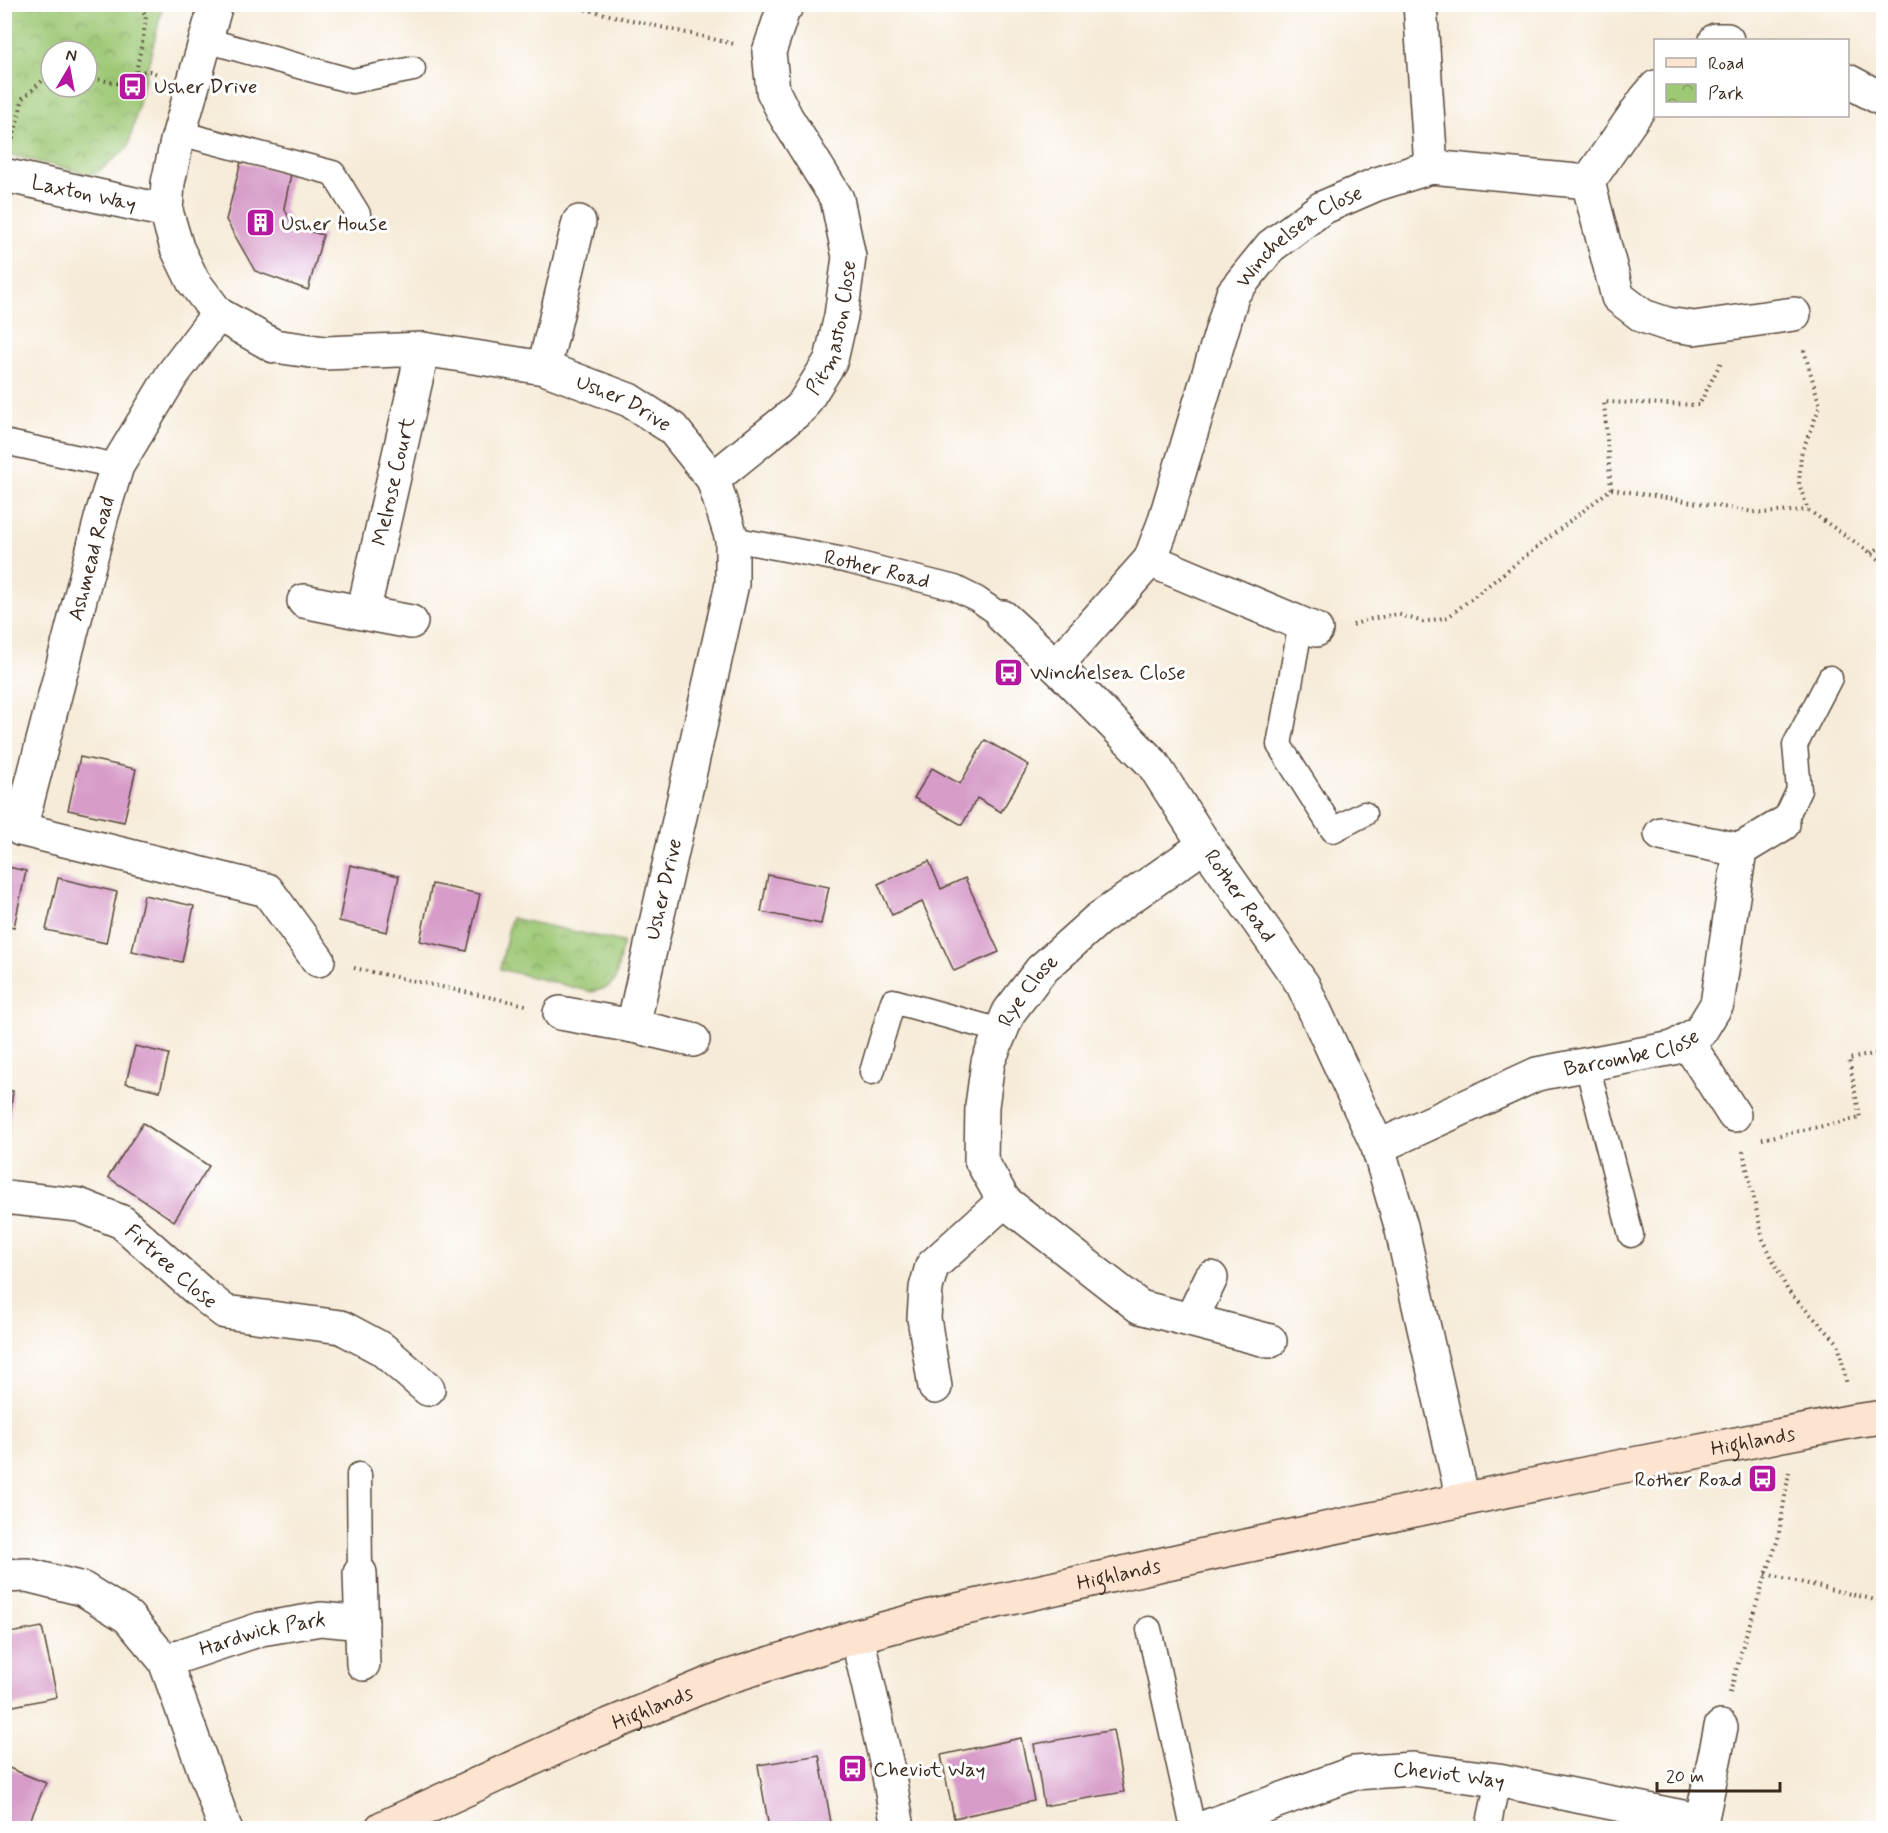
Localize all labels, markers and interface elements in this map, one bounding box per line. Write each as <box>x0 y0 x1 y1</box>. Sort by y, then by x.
north arrow <box>39 39 99 99</box>
legend <box>1654 39 1849 117</box>
text: N <box>64 44 78 67</box>
text: Road <box>1708 52 1744 76</box>
bus stop icon: Usher Drive <box>117 70 149 102</box>
place label: Usher Drive <box>154 73 257 101</box>
text: Park <box>1708 82 1744 106</box>
street label: Laxton Way <box>29 169 139 219</box>
street label: Winchelsea Close <box>1230 179 1367 294</box>
building icon: Usher House <box>244 207 276 239</box>
place label: Usher House <box>281 210 388 238</box>
street label: Pitmaston Close <box>800 259 863 401</box>
street label: Usher Drive <box>572 368 677 439</box>
street label: Melrose Court <box>366 414 422 548</box>
street label: Ashmead Road <box>62 493 122 624</box>
street label: Rother Road <box>822 544 932 596</box>
bus stop icon: Winchelsea Close <box>993 656 1025 688</box>
place label: Winchelsea Close <box>1030 659 1186 687</box>
street label: Usher Drive <box>639 836 689 943</box>
street label: Rother Road <box>1197 844 1282 948</box>
street label: Rye Close <box>992 948 1065 1031</box>
street label: Barcombe Close <box>1562 1022 1705 1084</box>
street label: Firtree Close <box>119 1218 223 1316</box>
street label: Highlands <box>1709 1420 1797 1464</box>
bus stop icon: Rother Road <box>1747 1463 1779 1495</box>
place label: Rother Road <box>1634 1466 1742 1494</box>
street label: Highlands <box>1074 1552 1164 1598</box>
street label: Hardwick Park <box>196 1606 328 1664</box>
street label: Highlands <box>608 1679 697 1737</box>
bus stop icon: Cheviot Way <box>836 1753 868 1785</box>
street label: Cheviot Way <box>1392 1755 1507 1796</box>
scale bar <box>1657 1755 1780 1793</box>
place label: Cheviot Way <box>873 1756 986 1784</box>
text: 20 m <box>1666 1765 1704 1789</box>

